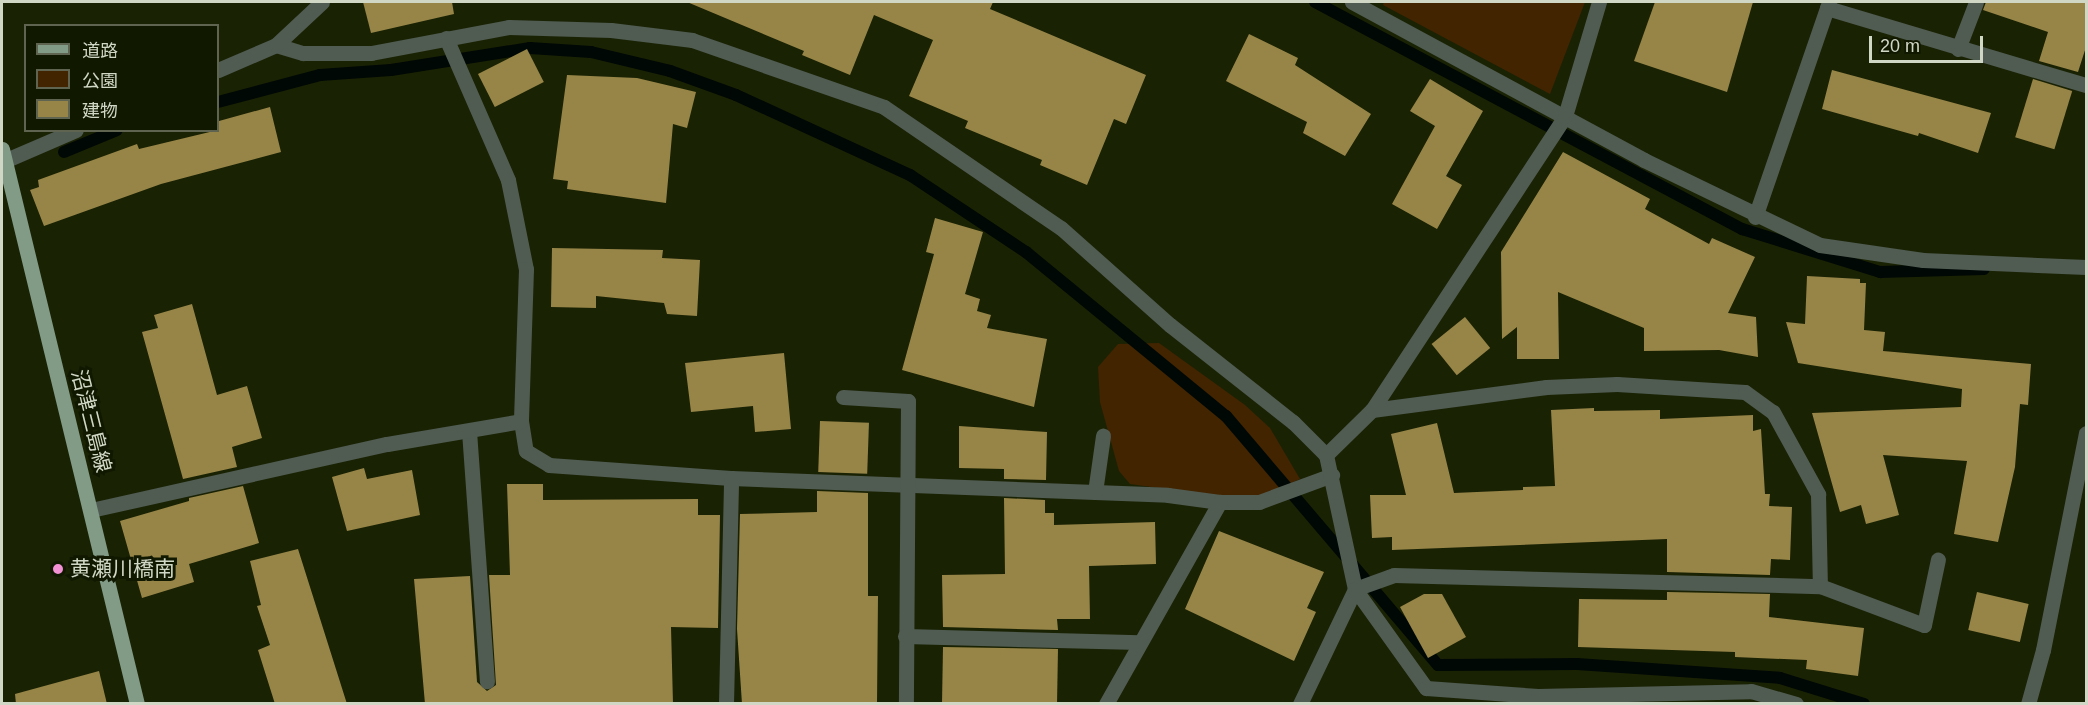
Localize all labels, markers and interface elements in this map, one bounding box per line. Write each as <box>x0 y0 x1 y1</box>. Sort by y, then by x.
legend <box>24 24 219 132</box>
scale bar <box>1872 24 1986 62</box>
text: 20 m <box>1880 36 1920 56</box>
text: 道路 <box>82 41 118 61</box>
text: 公園 <box>82 71 118 91</box>
text: 建物 <box>82 101 118 121</box>
street label: 沼津三島線 <box>66 367 116 475</box>
place label: 黄瀬川橋南 <box>70 556 175 582</box>
marker: 黄瀬川橋南 <box>51 562 65 576</box>

